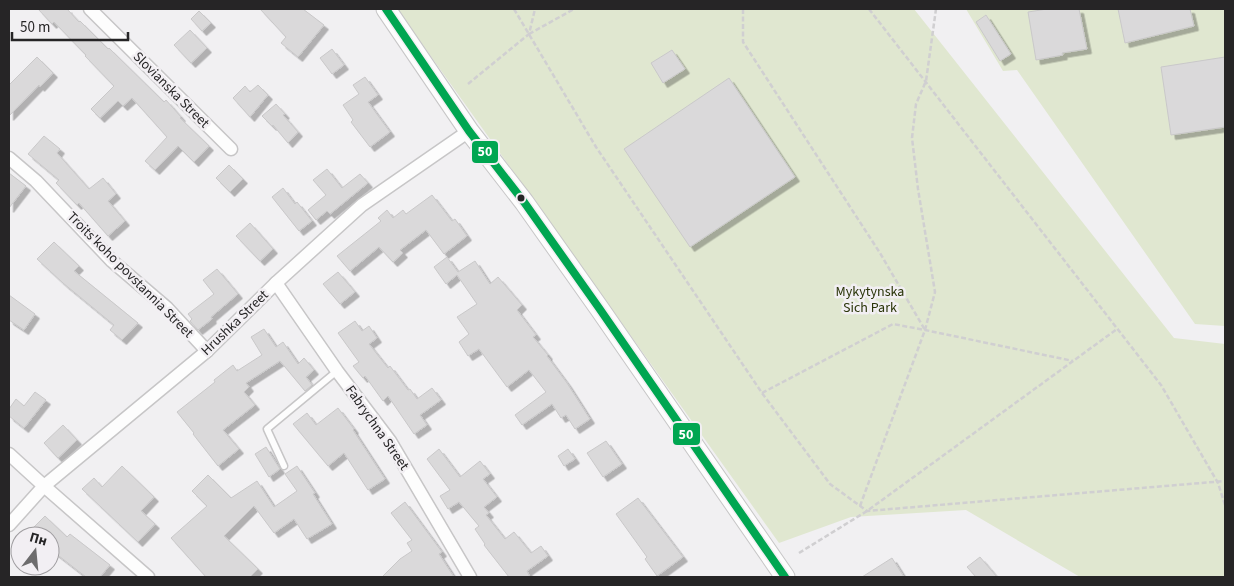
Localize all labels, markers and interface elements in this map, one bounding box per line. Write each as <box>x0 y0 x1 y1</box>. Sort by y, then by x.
scale bar <box>12 10 129 42</box>
text: 50 m <box>20 17 50 38</box>
street label: Slovianska Street <box>128 47 214 133</box>
line badge: 50 <box>471 140 499 164</box>
text: 50 <box>478 142 492 162</box>
unlabelled marker <box>516 193 526 203</box>
street label: Troits'koho povstannia Street <box>62 207 198 343</box>
park label: Mykytynska Sich Park <box>836 282 904 318</box>
street label: Hrushka Street <box>197 285 273 360</box>
street label: Fabrychna Street <box>340 381 414 475</box>
line badge: 50 <box>672 422 701 446</box>
text: 50 <box>679 425 693 445</box>
north arrow <box>10 526 60 576</box>
text: Пн <box>27 527 49 551</box>

